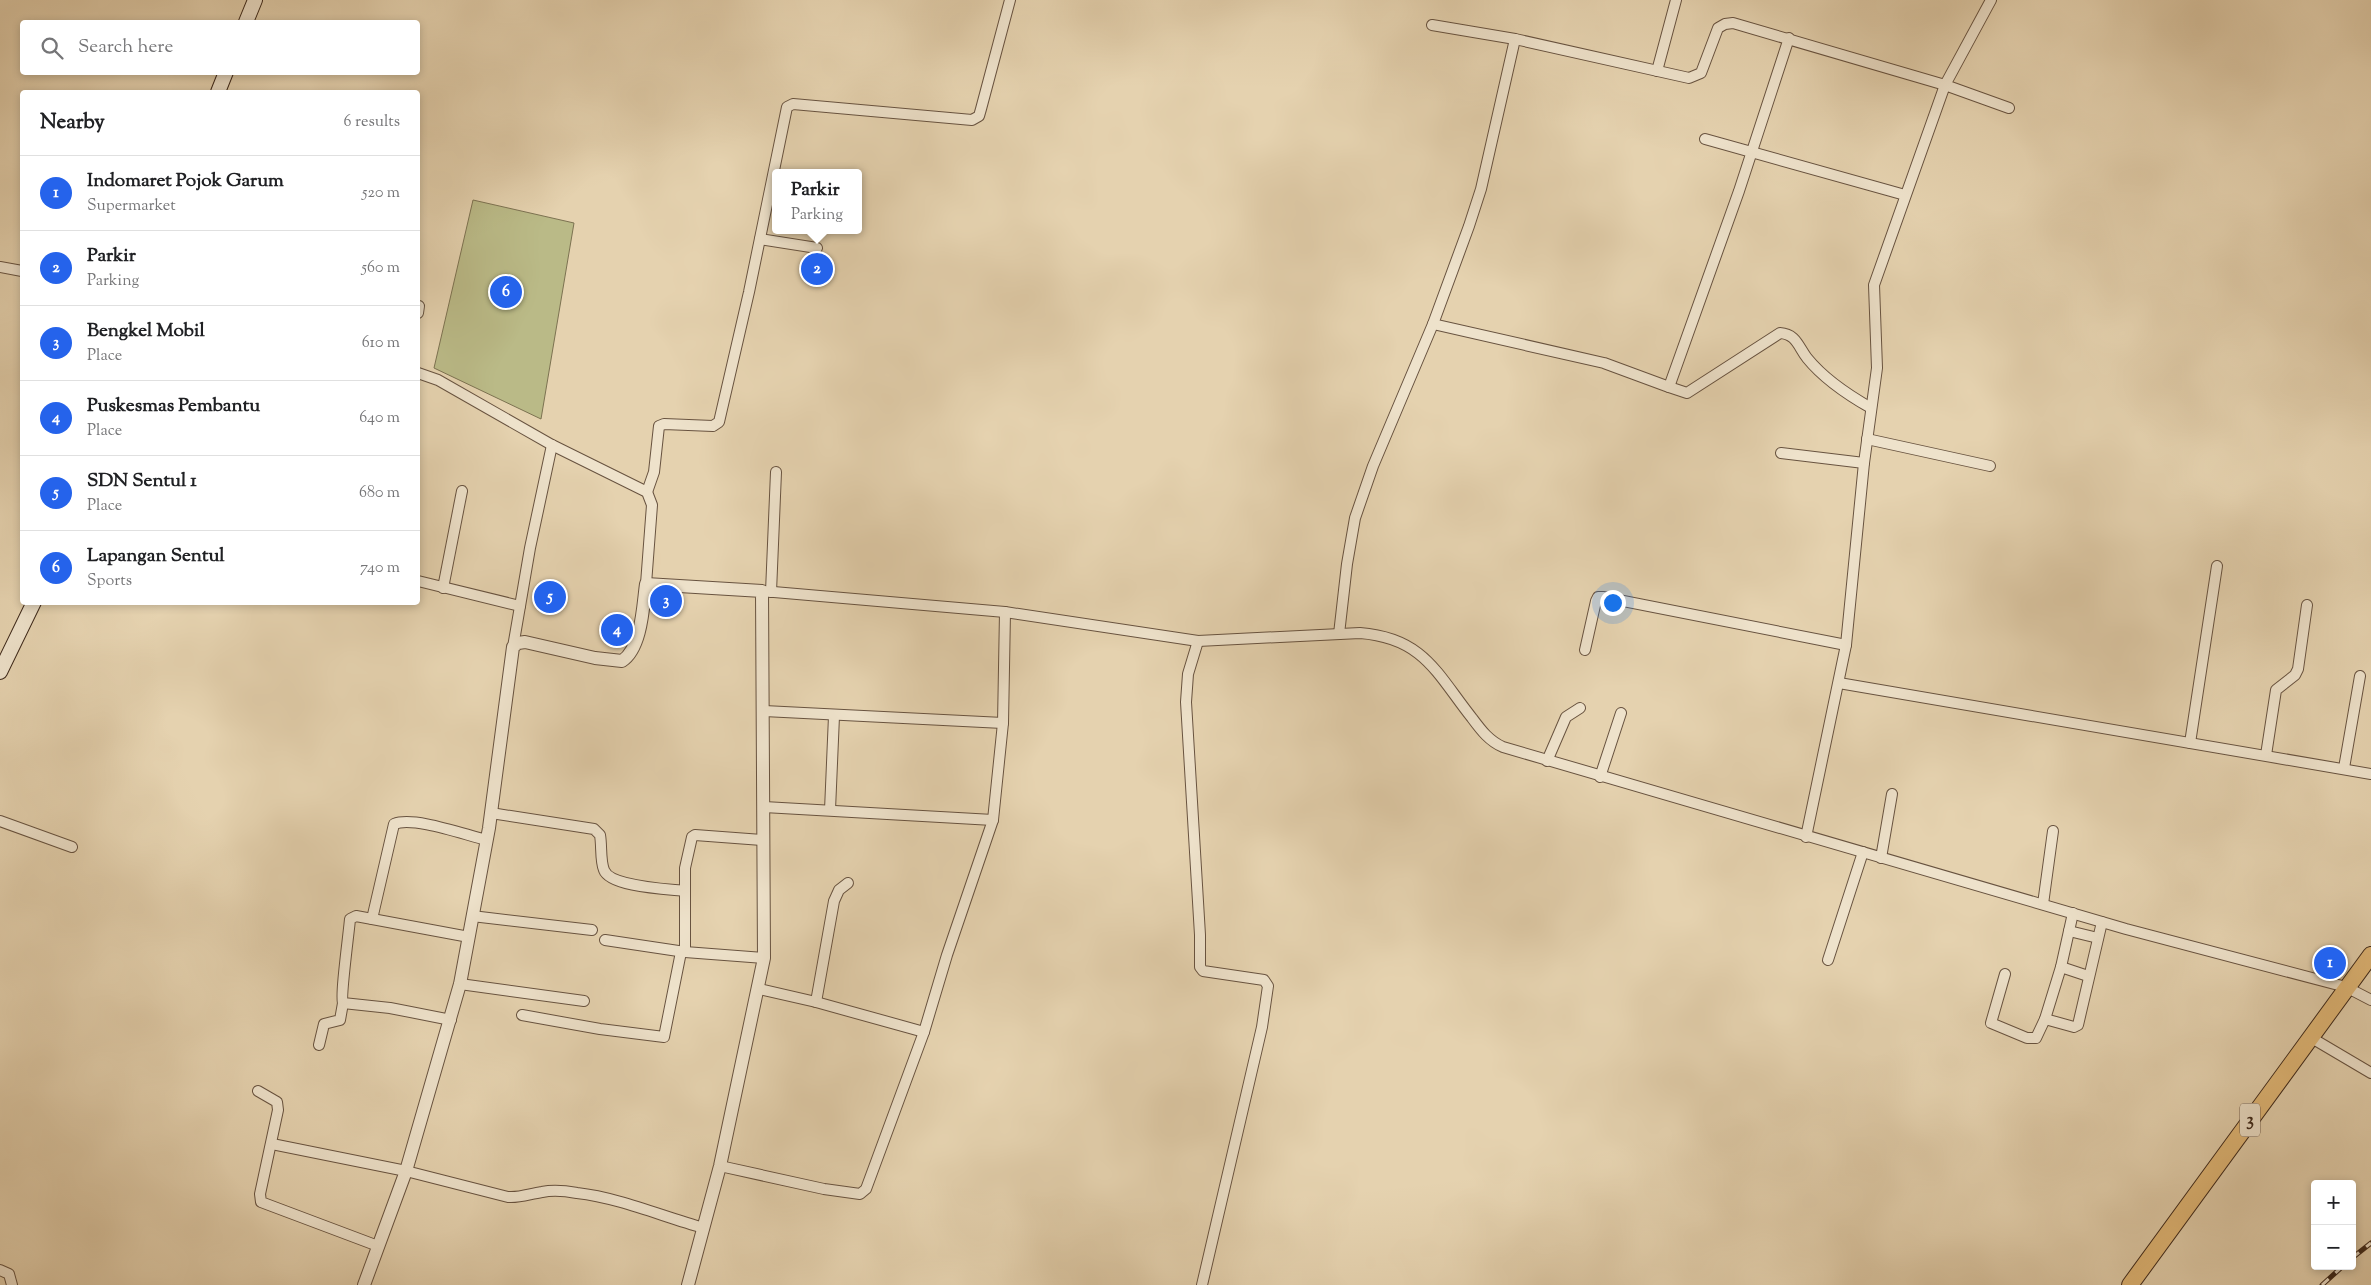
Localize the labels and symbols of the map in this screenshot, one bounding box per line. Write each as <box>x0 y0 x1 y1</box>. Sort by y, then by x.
pin: 2 <box>801 250 833 288</box>
pin: 6 <box>490 273 522 311</box>
pin: 5 <box>534 578 566 616</box>
pin: 3 <box>650 582 682 620</box>
your location <box>1600 590 1626 616</box>
pin: 4 <box>601 611 633 649</box>
pin: 1 <box>2314 944 2346 982</box>
road number: 3 <box>2240 1104 2260 1136</box>

